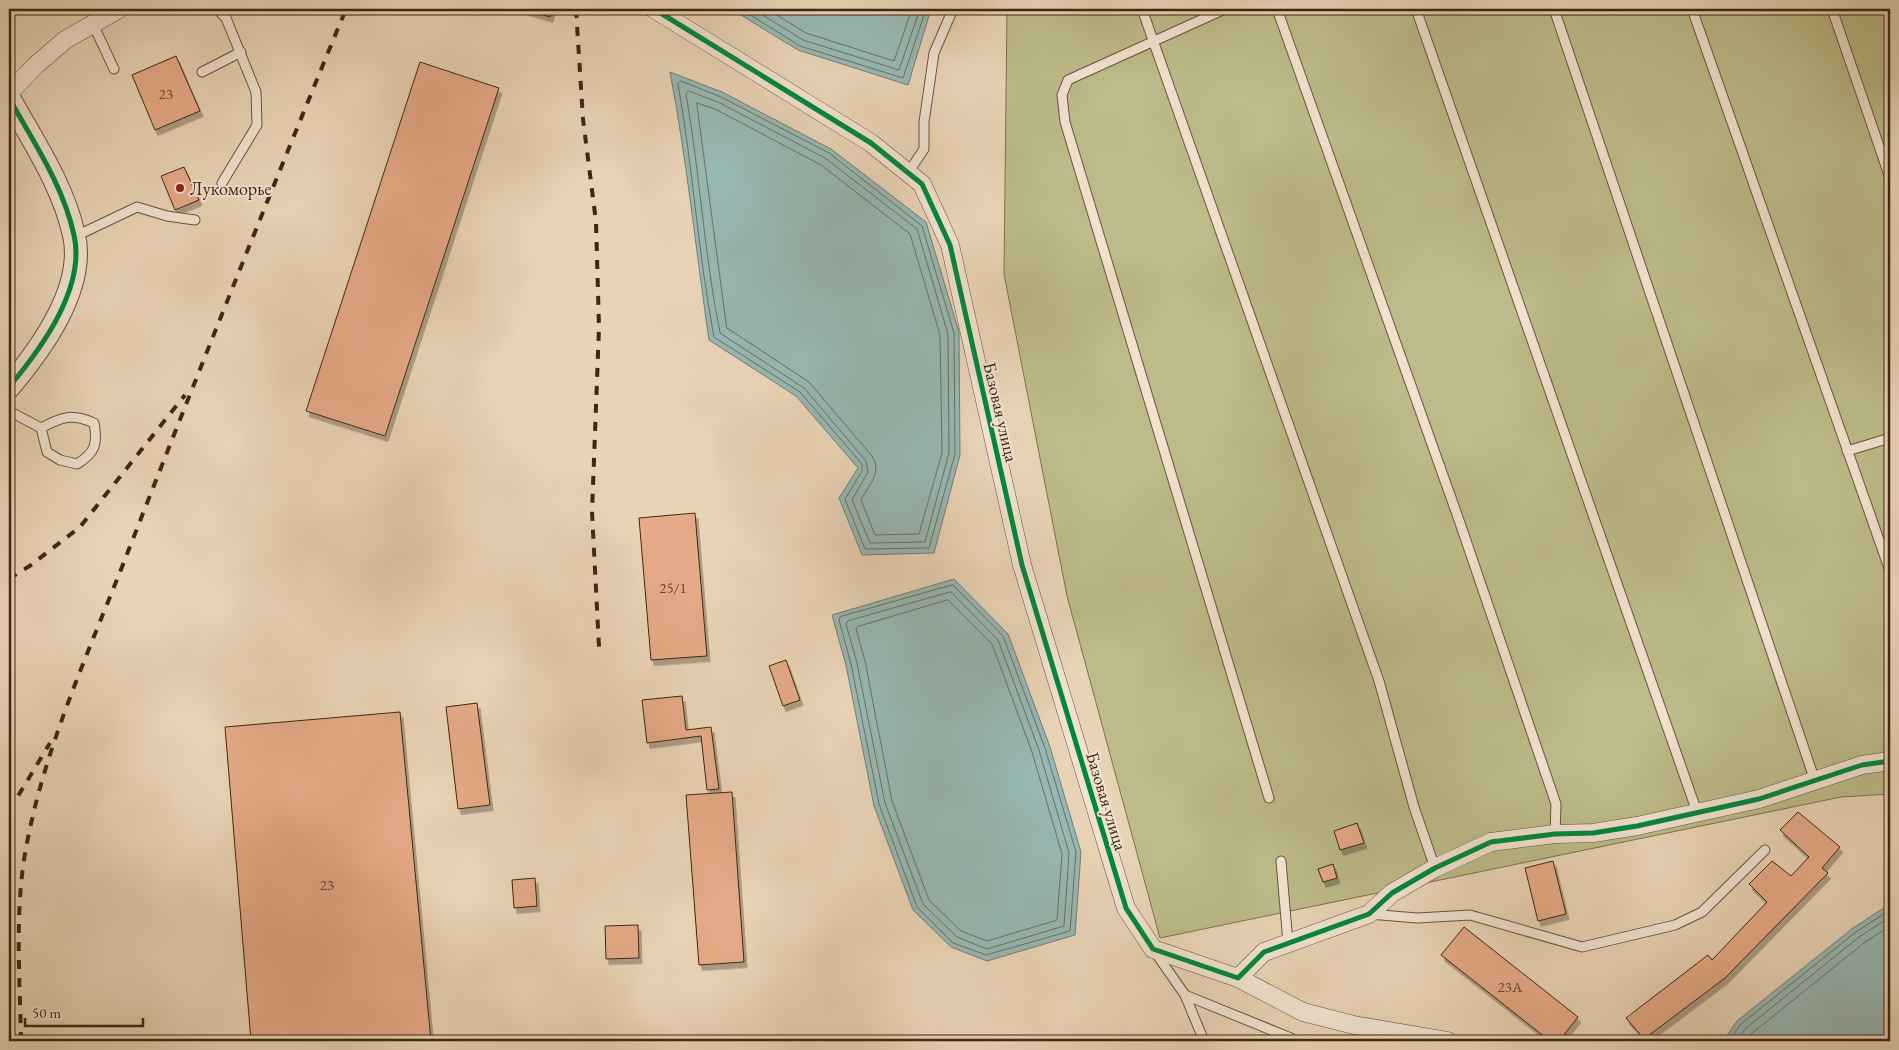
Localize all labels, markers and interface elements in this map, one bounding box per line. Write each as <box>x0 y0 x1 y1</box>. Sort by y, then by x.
house number: 23 <box>159 84 173 103</box>
place label: Лукоморье <box>190 177 271 200</box>
marker: Лукоморье <box>174 182 186 194</box>
street label: Базовая улица <box>978 360 1024 465</box>
house number: 25/1 <box>659 578 687 597</box>
street label: Базовая улица <box>1081 749 1133 854</box>
house number: 23 <box>320 875 334 894</box>
house number: 23А <box>1498 977 1523 996</box>
scale bar <box>25 995 142 1027</box>
text: 50 m <box>32 1003 61 1022</box>

